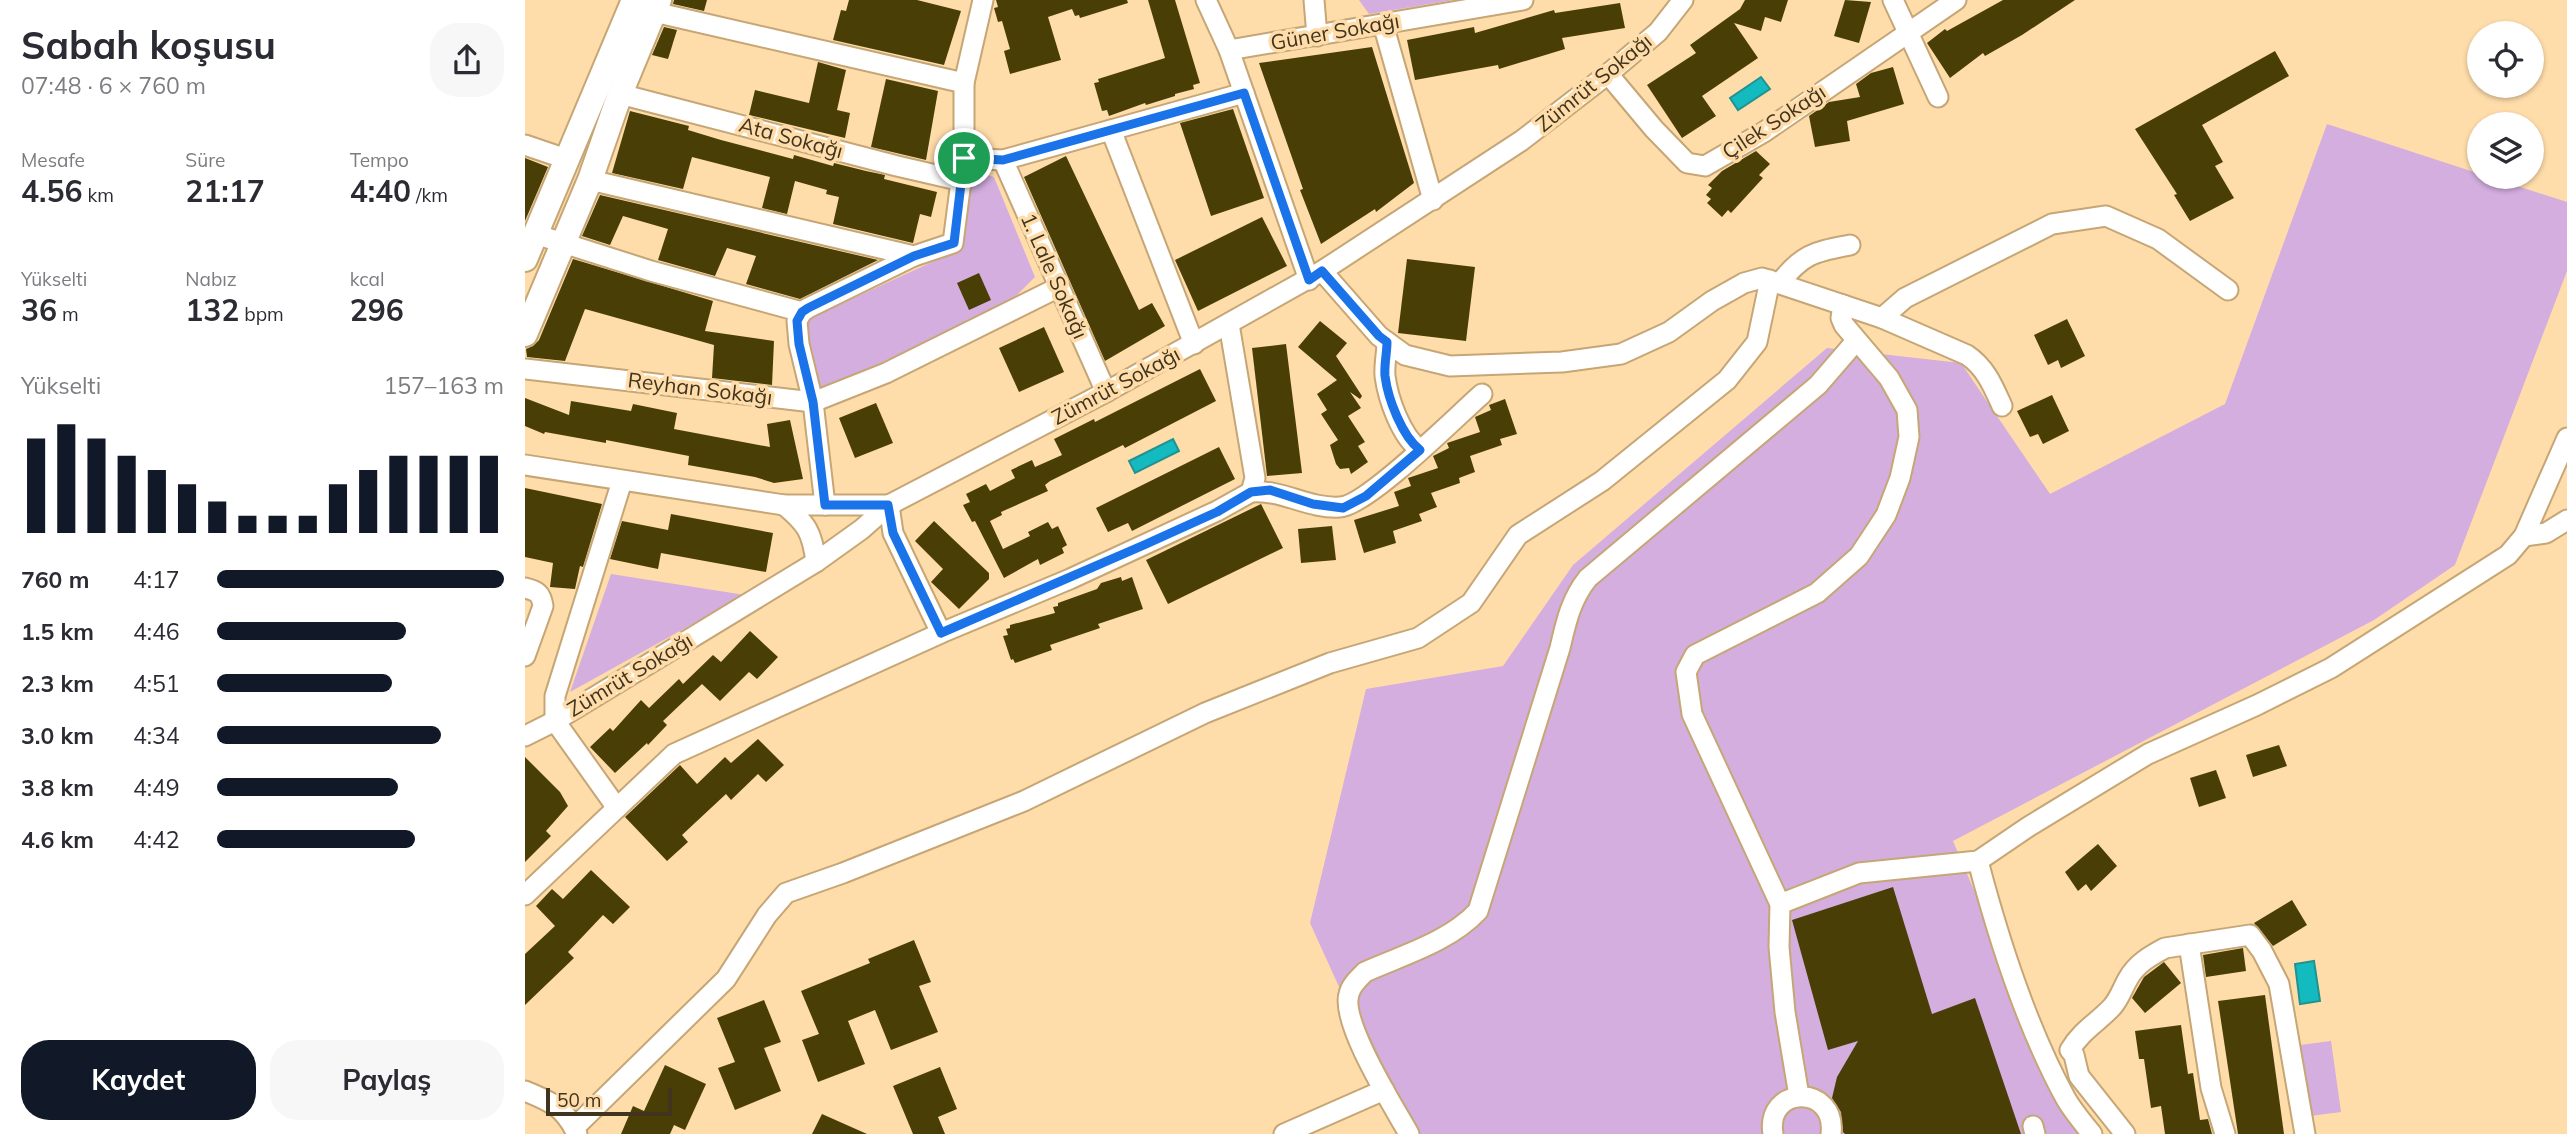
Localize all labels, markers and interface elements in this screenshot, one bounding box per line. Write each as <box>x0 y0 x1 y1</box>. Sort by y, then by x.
street label: Güner Sokağı <box>1268 7 1401 55</box>
text: Sabah koşusu <box>21 21 276 69</box>
map controls <box>2467 21 2544 189</box>
button: locate <box>2467 21 2544 98</box>
button: share <box>430 23 504 97</box>
street label: Zümrüt Sokağı <box>1530 28 1657 137</box>
text: 07:48 · 6 × 760 m <box>21 71 206 100</box>
street label: Çilek Sokağı <box>1717 78 1830 164</box>
street label: Ata Sokağı <box>736 111 846 163</box>
button: layers <box>2467 112 2544 189</box>
pin <box>934 128 994 188</box>
icon: arrive <box>945 139 983 177</box>
text: Mesafe <box>21 148 85 172</box>
text: Süre <box>185 148 225 172</box>
text: Tempo <box>350 148 409 172</box>
text: 4.56 <box>21 172 82 210</box>
text: 21:17 <box>185 172 265 210</box>
text: 4:40 <box>350 172 411 210</box>
text: km <box>82 183 114 207</box>
text: /km <box>411 183 448 207</box>
street label: 1. Lale Sokağı <box>1016 209 1094 342</box>
text: Yükselti <box>21 267 87 291</box>
text: Nabız <box>185 267 237 291</box>
text: kcal <box>350 267 384 291</box>
text: 36 <box>21 291 57 329</box>
text: 132 <box>185 291 239 329</box>
text: 296 <box>350 291 404 329</box>
text: m <box>57 302 79 326</box>
text: bpm <box>239 302 284 326</box>
street label: Zümrüt Sokağı <box>1047 340 1184 430</box>
street label: Reyhan Sokağı <box>626 366 774 410</box>
text: Yükselti <box>21 371 101 400</box>
text: 157–163 m <box>383 371 504 400</box>
text: 760 m <box>21 565 89 594</box>
text: 4:17 <box>133 565 180 594</box>
text: 1.5 km <box>21 617 94 646</box>
text: 4:46 <box>133 617 180 646</box>
street label: Zümrüt Sokağı <box>562 627 697 722</box>
text: 2.3 km <box>21 669 94 698</box>
text: 4:51 <box>133 669 180 698</box>
text: 3.0 km <box>21 721 94 750</box>
text: 4:34 <box>133 721 180 750</box>
text: 3.8 km <box>21 773 94 802</box>
text: 4:49 <box>133 773 180 802</box>
text: 4.6 km <box>21 825 94 854</box>
text: 4:42 <box>133 825 180 854</box>
button: Kaydet <box>21 1040 256 1120</box>
button: Paylaş <box>270 1040 504 1120</box>
scale bar <box>546 1085 672 1117</box>
text: 50 m <box>557 1088 601 1112</box>

